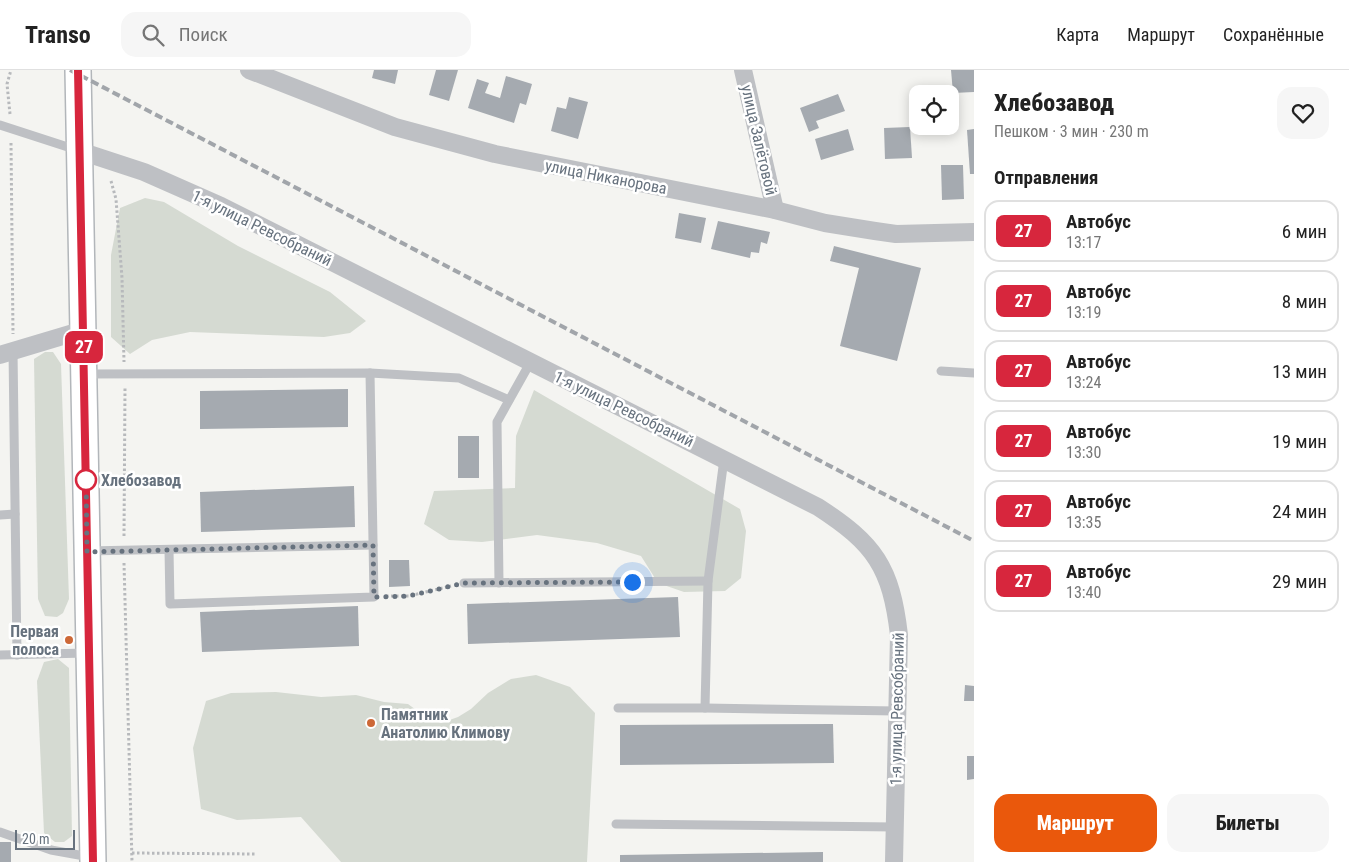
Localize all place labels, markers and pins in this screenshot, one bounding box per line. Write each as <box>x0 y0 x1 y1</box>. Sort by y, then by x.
marker: Хлебозавод <box>75 469 97 491</box>
place label: Хлебозавод <box>101 471 181 490</box>
place label: Первая полоса <box>10 622 59 659</box>
marker: Первая полоса <box>63 634 75 646</box>
place label: Памятник Анатолию Климову <box>381 705 510 742</box>
marker: Памятник Анатолию Климову <box>365 717 377 729</box>

